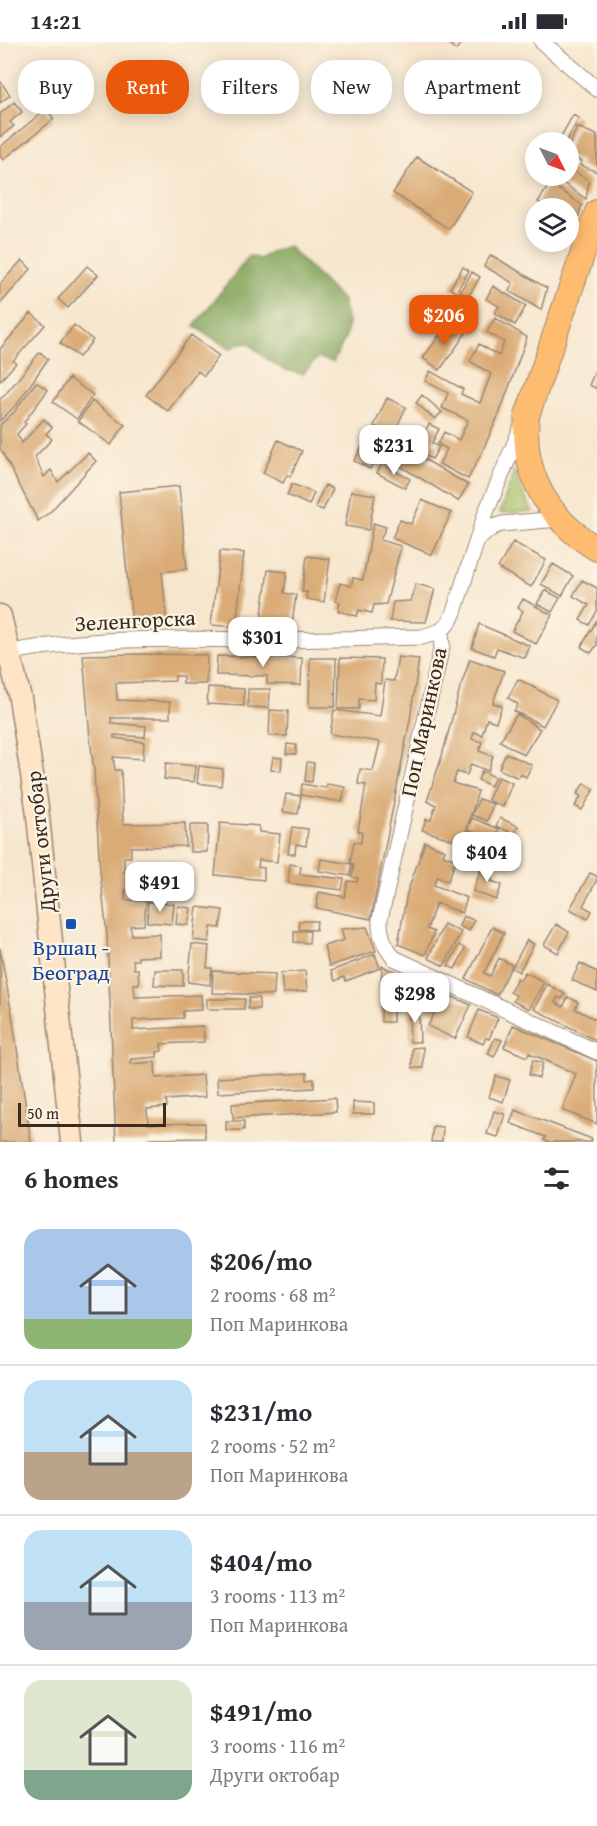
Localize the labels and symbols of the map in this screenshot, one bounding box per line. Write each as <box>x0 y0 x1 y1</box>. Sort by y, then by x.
north arrow <box>525 132 579 186</box>
pin: $206 <box>408 295 480 346</box>
pin: $231 <box>358 425 430 476</box>
street label: Зеленгорска <box>74 601 197 639</box>
pin: $301 <box>227 617 299 668</box>
street label: Поп Маринкова <box>392 644 455 800</box>
street label: Други октобар <box>17 769 63 916</box>
pin: $404 <box>451 832 523 883</box>
pin: $491 <box>124 862 196 913</box>
marker: Вршац - Београд <box>64 917 78 931</box>
place label: Вршац - Београд <box>32 931 110 988</box>
pin: $298 <box>379 973 451 1024</box>
scale bar <box>18 1100 166 1128</box>

